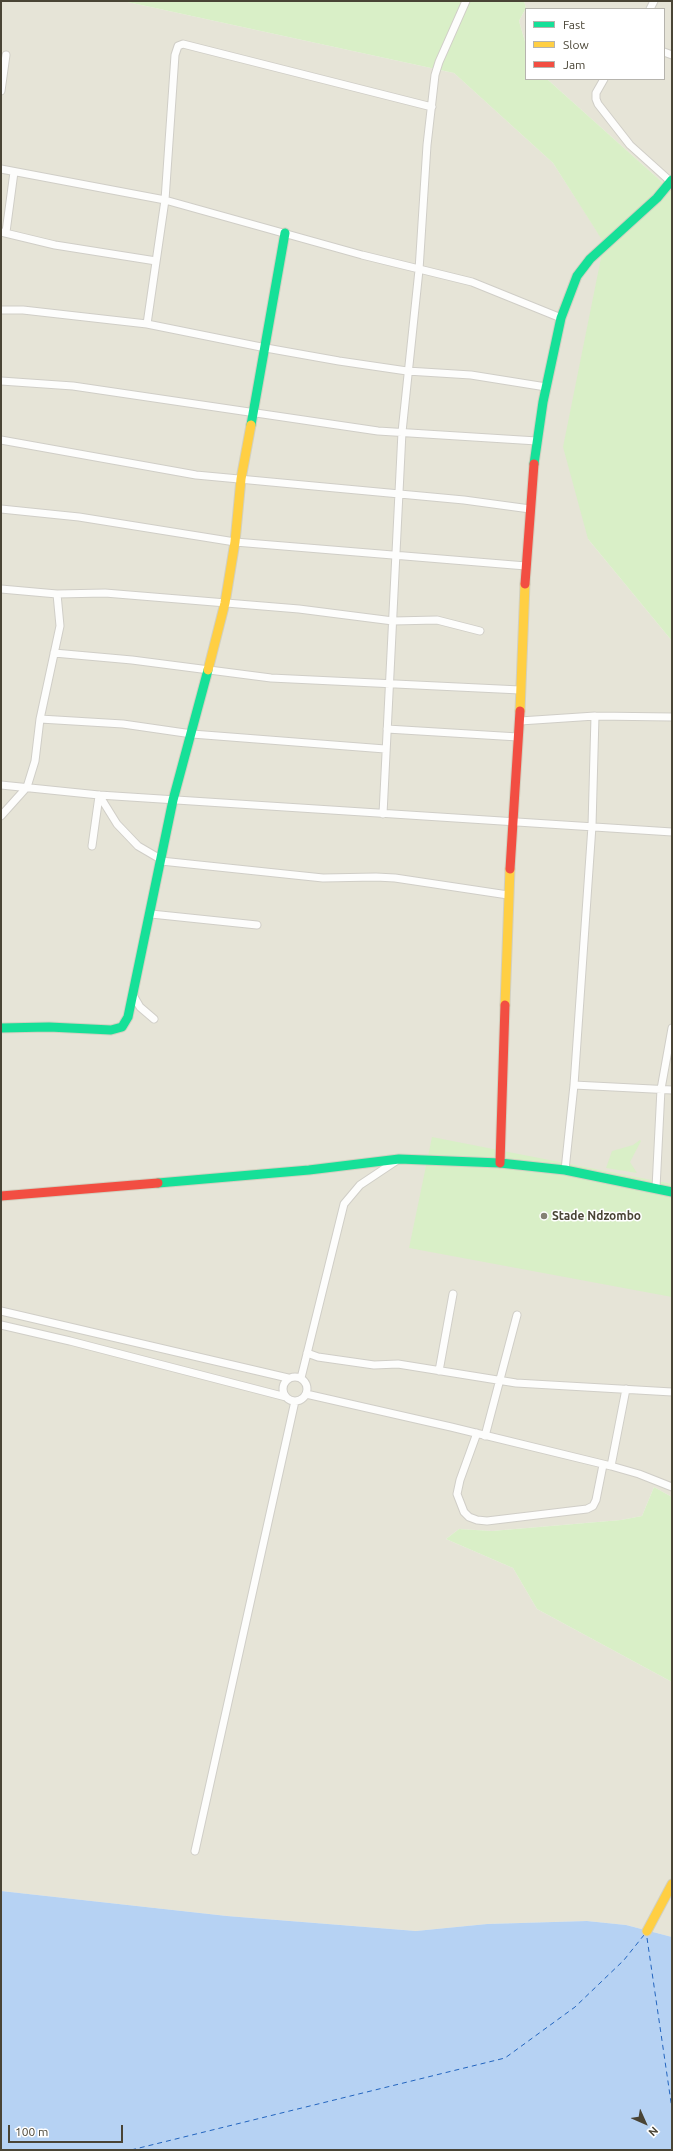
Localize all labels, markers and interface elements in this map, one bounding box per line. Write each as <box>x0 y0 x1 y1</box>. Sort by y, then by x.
legend <box>525 8 665 80</box>
text: Fast <box>563 18 585 31</box>
text: Slow <box>563 38 589 51</box>
text: Jam <box>563 58 585 71</box>
place label: Stade Ndzombo <box>552 1209 641 1223</box>
marker: Stade Ndzombo <box>539 1211 549 1221</box>
north arrow <box>625 2103 665 2143</box>
scale bar <box>10 2117 125 2143</box>
text: N <box>646 2124 661 2139</box>
text: 100 m <box>15 2125 48 2138</box>

